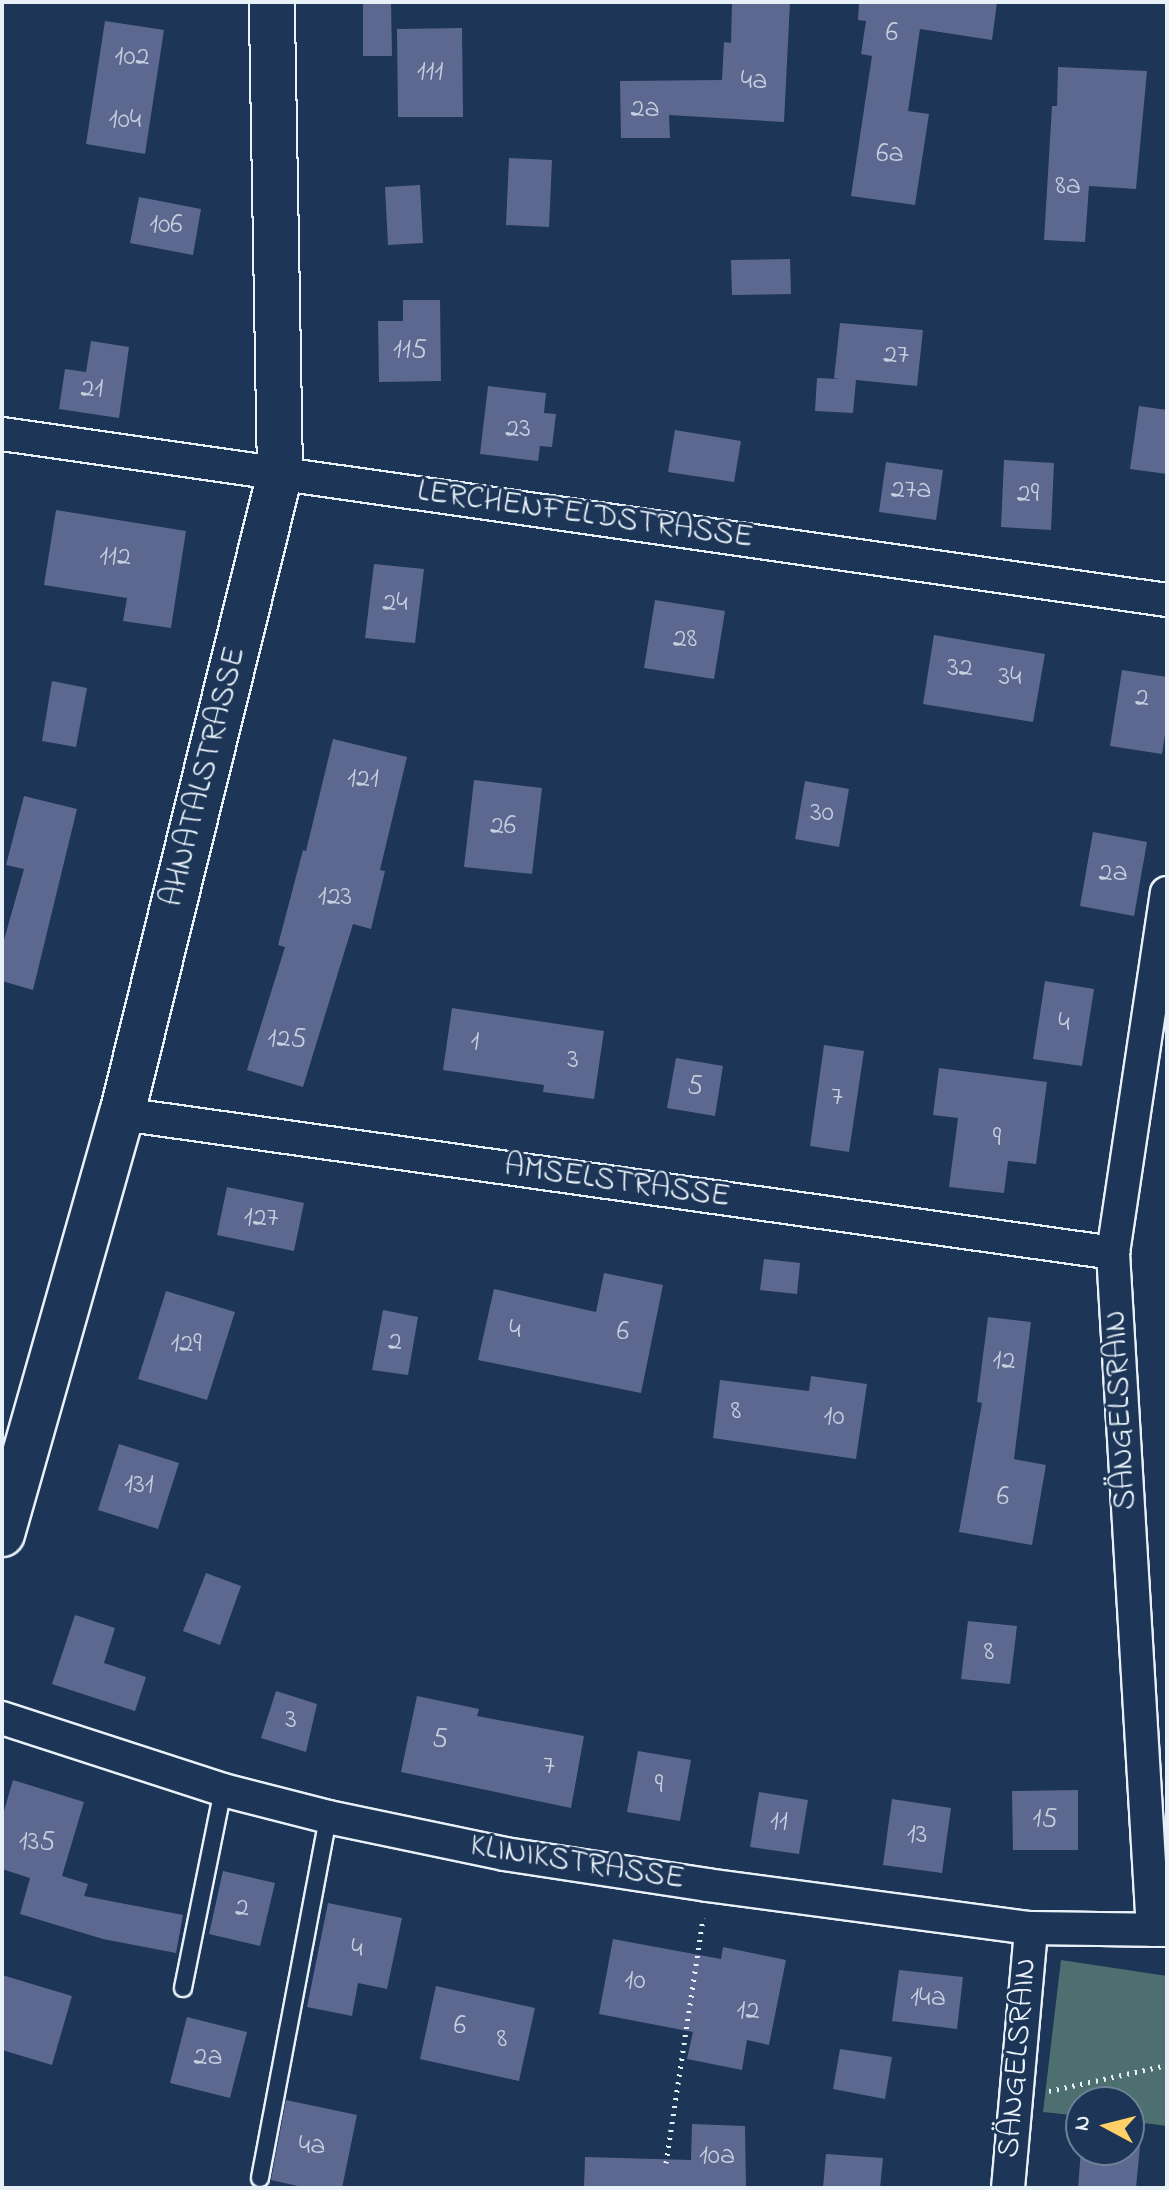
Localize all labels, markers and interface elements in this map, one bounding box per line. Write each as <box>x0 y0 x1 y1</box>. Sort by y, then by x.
house number: 6 <box>886 17 898 51</box>
house number: 102 <box>115 41 149 75</box>
house number: 111 <box>417 56 443 90</box>
house number: 4a <box>741 65 767 99</box>
house number: 2a <box>630 93 660 127</box>
house number: 104 <box>109 104 141 138</box>
house number: 6a <box>876 138 904 172</box>
house number: 8a <box>1055 170 1081 204</box>
house number: 106 <box>149 209 183 243</box>
house number: 115 <box>393 334 427 368</box>
house number: 27 <box>883 339 909 373</box>
house number: 21 <box>81 373 103 407</box>
house number: 23 <box>505 413 531 447</box>
street label: LERCHENFELDSTRASSE <box>415 473 755 559</box>
house number: 27a <box>891 474 931 508</box>
house number: 29 <box>1017 478 1039 512</box>
house number: 112 <box>99 541 131 575</box>
house number: 24 <box>382 587 408 621</box>
house number: 28 <box>673 623 697 657</box>
street label: AHNATALSTRASSE <box>154 643 256 911</box>
house number: 32 <box>947 652 973 686</box>
house number: 34 <box>998 661 1022 695</box>
house number: 2 <box>1135 682 1149 716</box>
house number: 121 <box>347 763 379 797</box>
house number: 30 <box>810 797 834 831</box>
house number: 26 <box>490 810 516 844</box>
house number: 2a <box>1098 857 1128 891</box>
house number: 123 <box>318 881 352 915</box>
house number: 4 <box>1058 1007 1070 1041</box>
house number: 125 <box>268 1023 306 1057</box>
house number: 1 <box>471 1026 479 1060</box>
house number: 3 <box>567 1044 579 1078</box>
house number: 5 <box>687 1070 703 1104</box>
house number: 7 <box>831 1081 843 1115</box>
house number: 9 <box>993 1122 1001 1156</box>
street label: AMSELSTRASSE <box>502 1148 732 1218</box>
house number: 127 <box>244 1202 278 1236</box>
street label: SÄNGELSRAIN <box>1098 1309 1146 1511</box>
house number: 4 <box>509 1314 521 1348</box>
house number: 6 <box>617 1316 629 1350</box>
house number: 2 <box>388 1326 402 1360</box>
house number: 129 <box>170 1328 202 1362</box>
house number: 12 <box>993 1345 1015 1379</box>
house number: 8 <box>731 1395 741 1429</box>
house number: 10 <box>824 1401 844 1435</box>
house number: 131 <box>124 1469 154 1503</box>
house number: 6 <box>997 1481 1009 1515</box>
house number: 8 <box>984 1636 994 1670</box>
house number: 3 <box>285 1704 297 1738</box>
house number: 5 <box>432 1723 448 1757</box>
house number: 7 <box>543 1750 555 1784</box>
house number: 9 <box>655 1769 663 1803</box>
house number: 15 <box>1033 1803 1057 1837</box>
house number: 11 <box>770 1806 788 1840</box>
house number: 13 <box>907 1819 927 1853</box>
house number: 135 <box>19 1826 55 1860</box>
street label: KLINIKSTRASSE <box>467 1828 687 1900</box>
house number: 2 <box>235 1892 249 1926</box>
house number: 4 <box>351 1933 363 1967</box>
street label: SÄNGELSRAIN <box>991 1957 1047 2159</box>
house number: 10 <box>625 1965 645 1999</box>
house number: 14a <box>910 1982 946 2016</box>
house number: 12 <box>737 1995 759 2029</box>
house number: 6 <box>454 2010 466 2044</box>
house number: 8 <box>497 2023 507 2057</box>
house number: 2a <box>193 2041 223 2075</box>
north arrow <box>1065 2086 1145 2166</box>
text: N <box>1066 2114 1100 2133</box>
house number: 4a <box>299 2130 325 2164</box>
house number: 10a <box>699 2140 735 2174</box>

